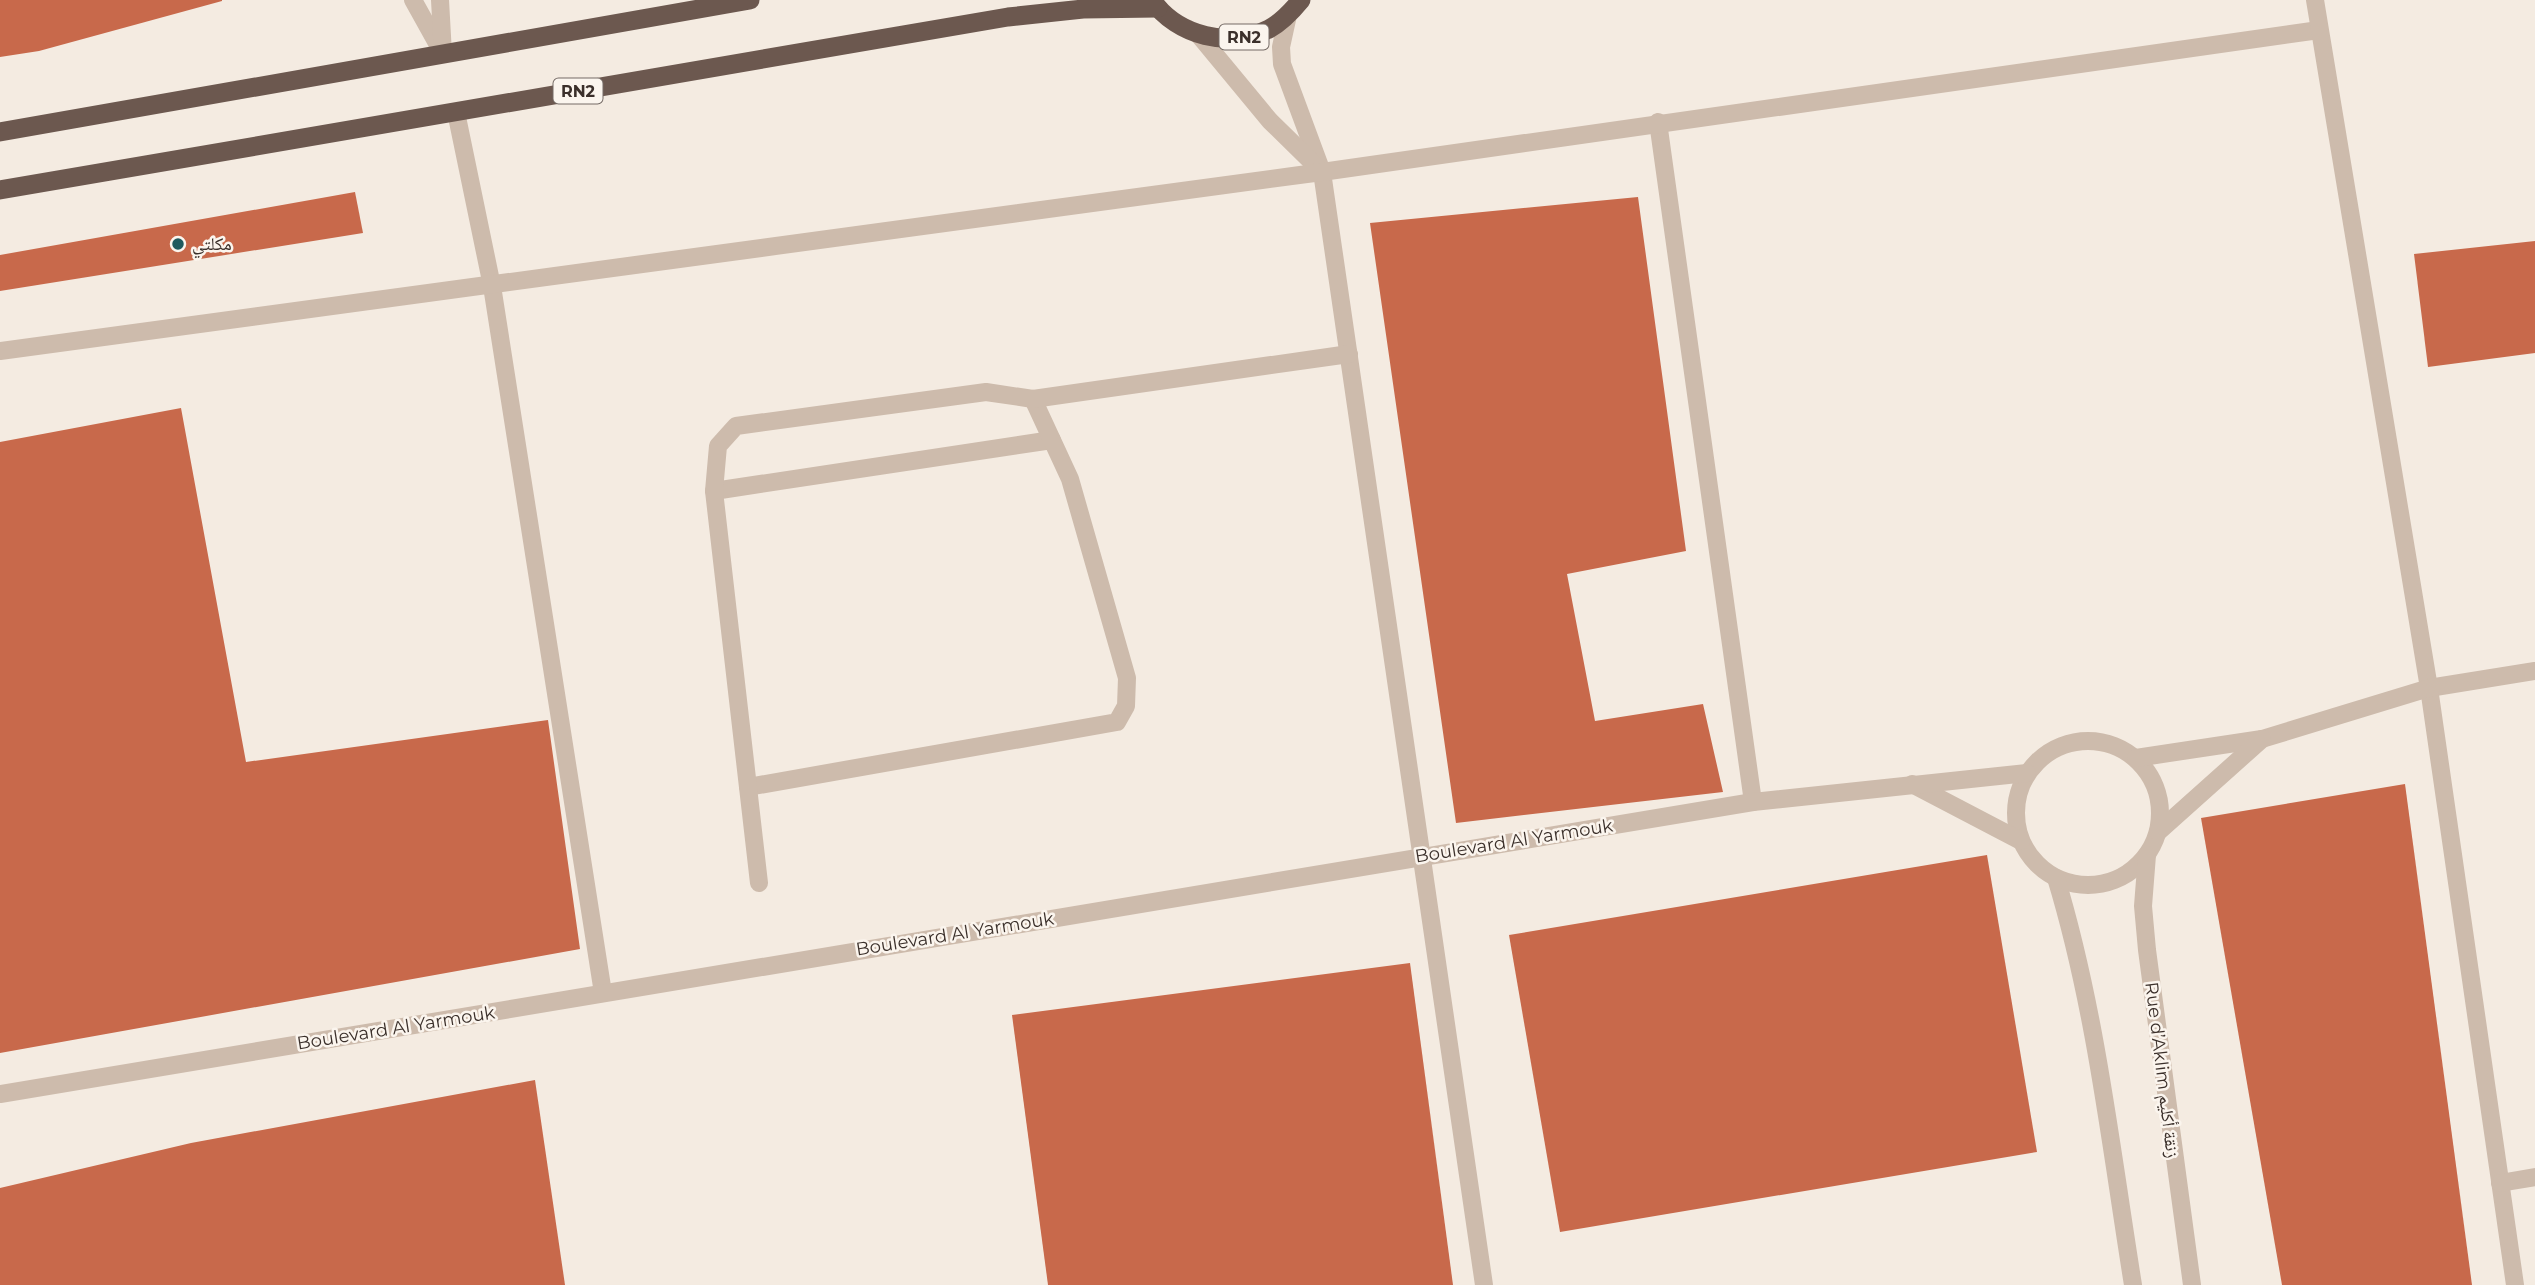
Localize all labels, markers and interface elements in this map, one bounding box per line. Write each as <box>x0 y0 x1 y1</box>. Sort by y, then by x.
road number: RN2 <box>1220 24 1268 50</box>
road number: RN2 <box>554 78 602 104</box>
place label: مكلتي <box>192 233 232 259</box>
marker: مكلتي <box>170 236 186 252</box>
street label: Boulevard Al Yarmouk <box>1413 814 1615 868</box>
street label: Boulevard Al Yarmouk <box>854 907 1056 961</box>
street label: Rue d’Aklim زنقة أكليم <box>2139 981 2184 1159</box>
street label: Boulevard Al Yarmouk <box>295 1001 497 1055</box>

